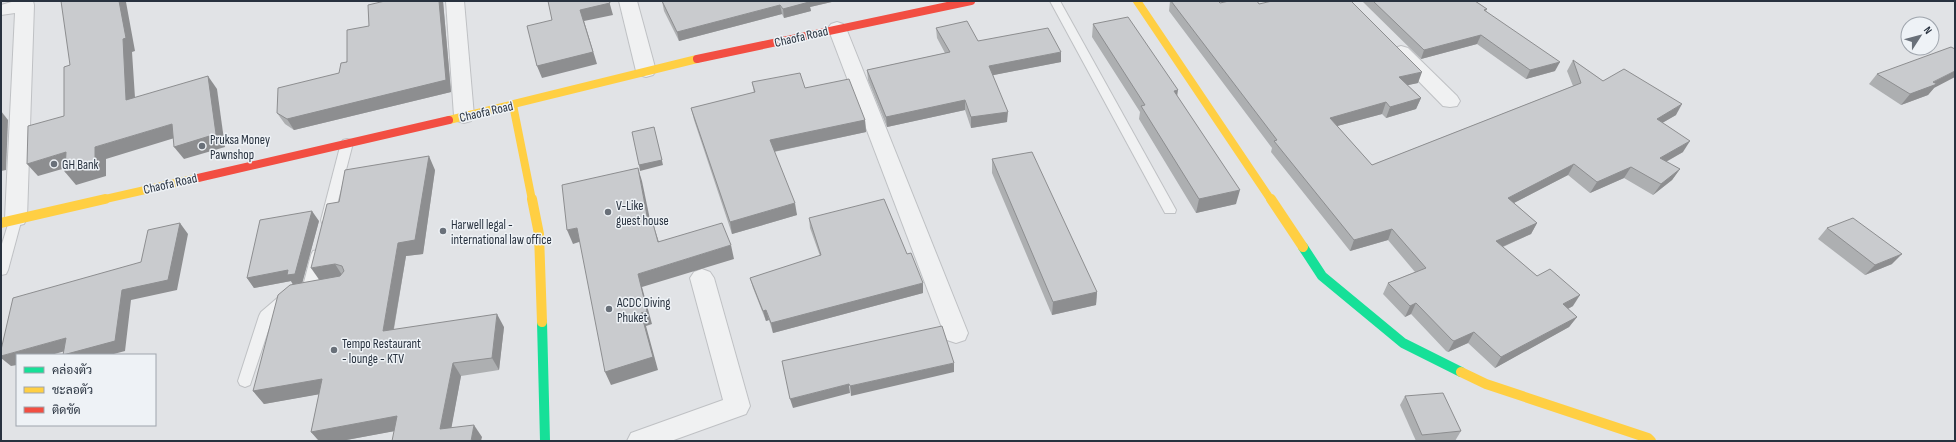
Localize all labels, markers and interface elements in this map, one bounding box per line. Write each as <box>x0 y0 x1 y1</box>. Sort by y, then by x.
north arrow <box>1900 16 1940 56</box>
street label: Chaofa Road <box>773 23 830 51</box>
text: N <box>1921 24 1935 37</box>
street label: Chaofa Road <box>458 98 515 126</box>
place label: Pruksa Money Pawnshop <box>210 132 270 163</box>
marker: Pruksa Money Pawnshop <box>197 141 207 151</box>
place label: GH Bank <box>62 157 99 173</box>
marker: GH Bank <box>49 159 59 169</box>
street label: Chaofa Road <box>142 170 199 198</box>
place label: V-Like guest house <box>616 198 669 229</box>
marker: V-Like guest house <box>603 207 613 217</box>
place label: Harwell legal - international law office <box>451 217 552 248</box>
marker: Harwell legal - international law office <box>438 226 448 236</box>
place label: ACDC Diving Phuket <box>616 295 671 326</box>
marker: ACDC Diving Phuket <box>604 304 614 314</box>
place label: Tempo Restaurant - lounge - KTV <box>342 336 421 367</box>
marker: Tempo Restaurant - lounge - KTV <box>329 345 339 355</box>
legend <box>16 354 156 426</box>
text: คล่องตัว <box>52 363 92 378</box>
text: ชะลอตัว <box>52 383 93 398</box>
text: ติดขัด <box>52 403 81 418</box>

